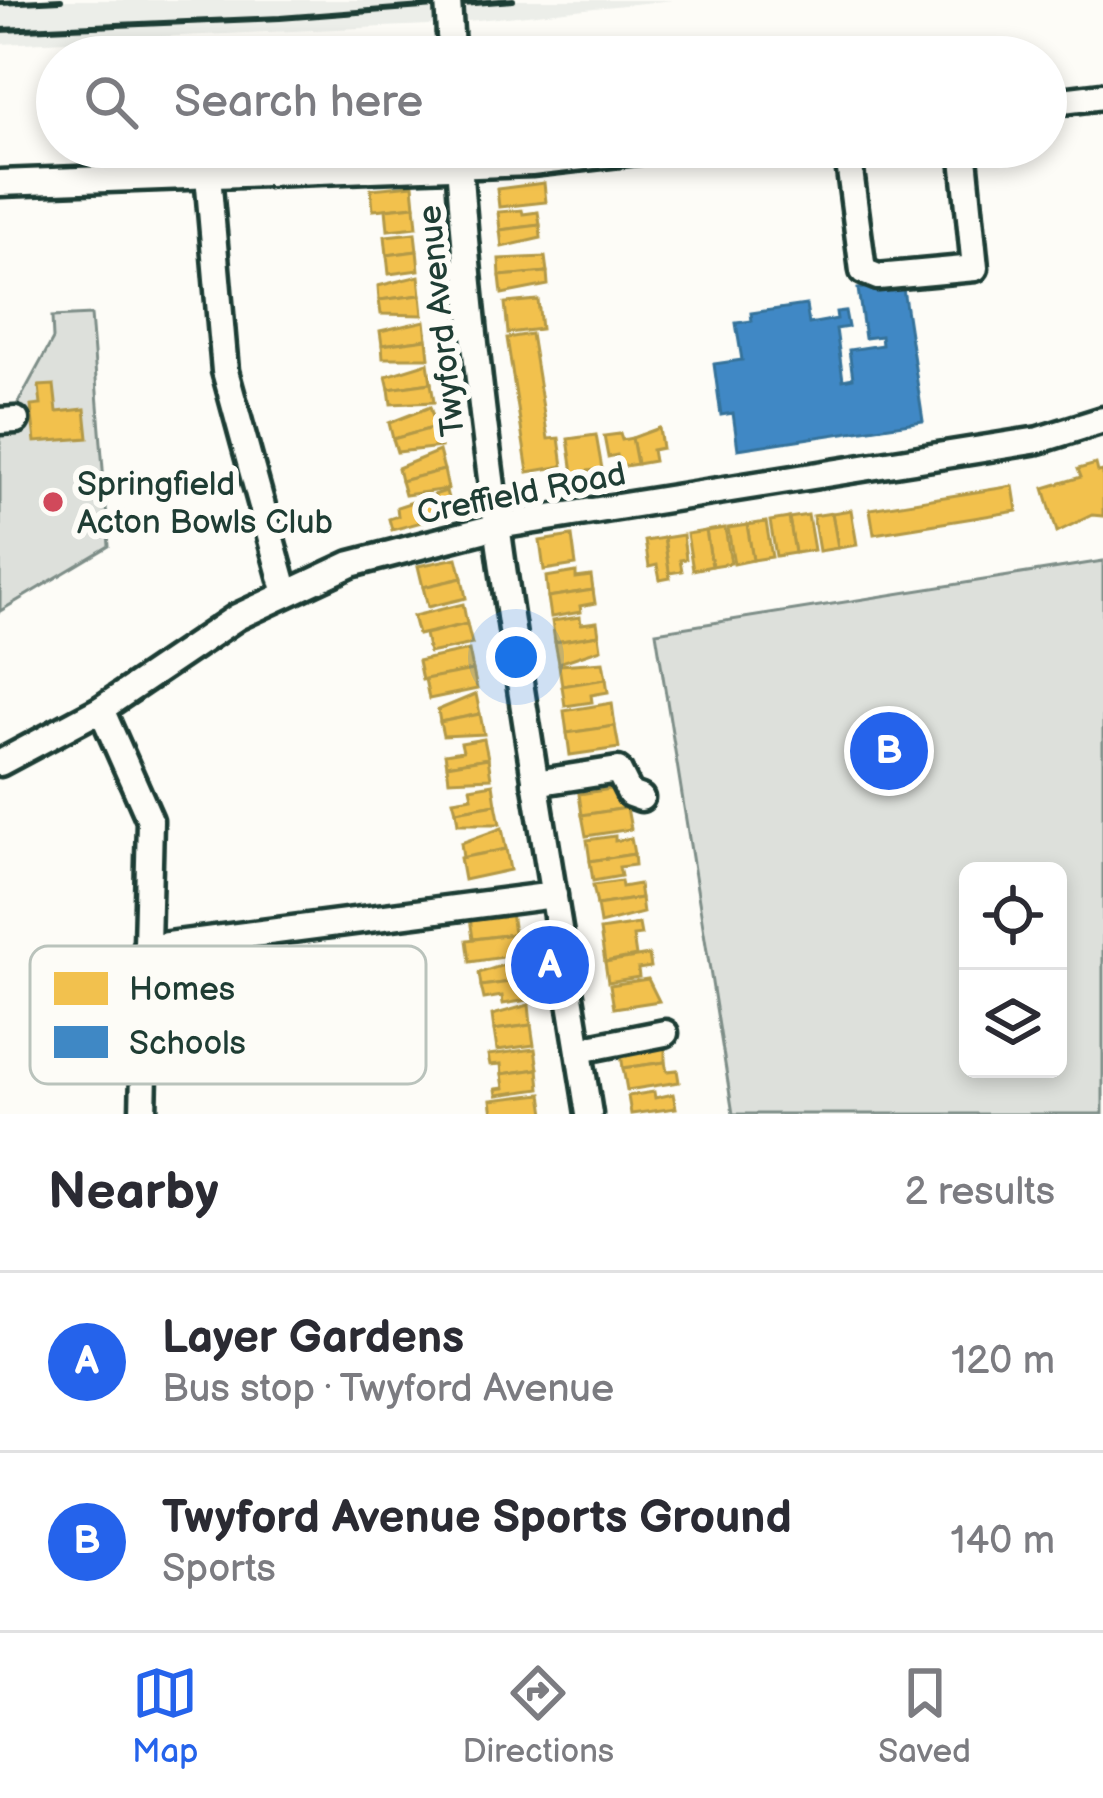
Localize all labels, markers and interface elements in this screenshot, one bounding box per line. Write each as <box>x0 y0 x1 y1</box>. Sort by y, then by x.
search box <box>36 36 1067 168</box>
icon: search <box>78 69 144 135</box>
text: Search here <box>174 75 423 130</box>
street label: Twyford Avenue <box>410 203 474 438</box>
street label: Creffield Road <box>413 454 629 534</box>
place label: Springfield Acton Bowls Club <box>77 465 333 543</box>
marker: Springfield Acton Bowls Club <box>40 489 66 515</box>
your location <box>486 627 546 687</box>
pin: B <box>850 706 928 796</box>
map controls <box>959 862 1067 1078</box>
button: locate <box>959 862 1067 970</box>
pin: A <box>511 920 589 1010</box>
legend <box>30 946 426 1084</box>
text: Homes <box>129 970 235 1010</box>
button: layers <box>959 970 1067 1078</box>
text: Schools <box>129 1024 246 1064</box>
text: Nearby <box>48 1162 219 1223</box>
text: 2 results <box>904 1169 1055 1216</box>
text: Layer Gardens <box>162 1311 464 1366</box>
text: A <box>75 1338 99 1385</box>
text: 120 m <box>951 1338 1055 1385</box>
text: Bus stop · Twyford Avenue <box>162 1366 614 1413</box>
text: Twyford Avenue Sports Ground <box>162 1491 792 1546</box>
text: B <box>73 1518 101 1565</box>
text: 140 m <box>950 1518 1055 1565</box>
text: Sports <box>162 1546 276 1593</box>
tab: Map <box>132 1660 198 1772</box>
tab: Directions <box>463 1660 614 1772</box>
tab: Saved <box>878 1660 971 1772</box>

